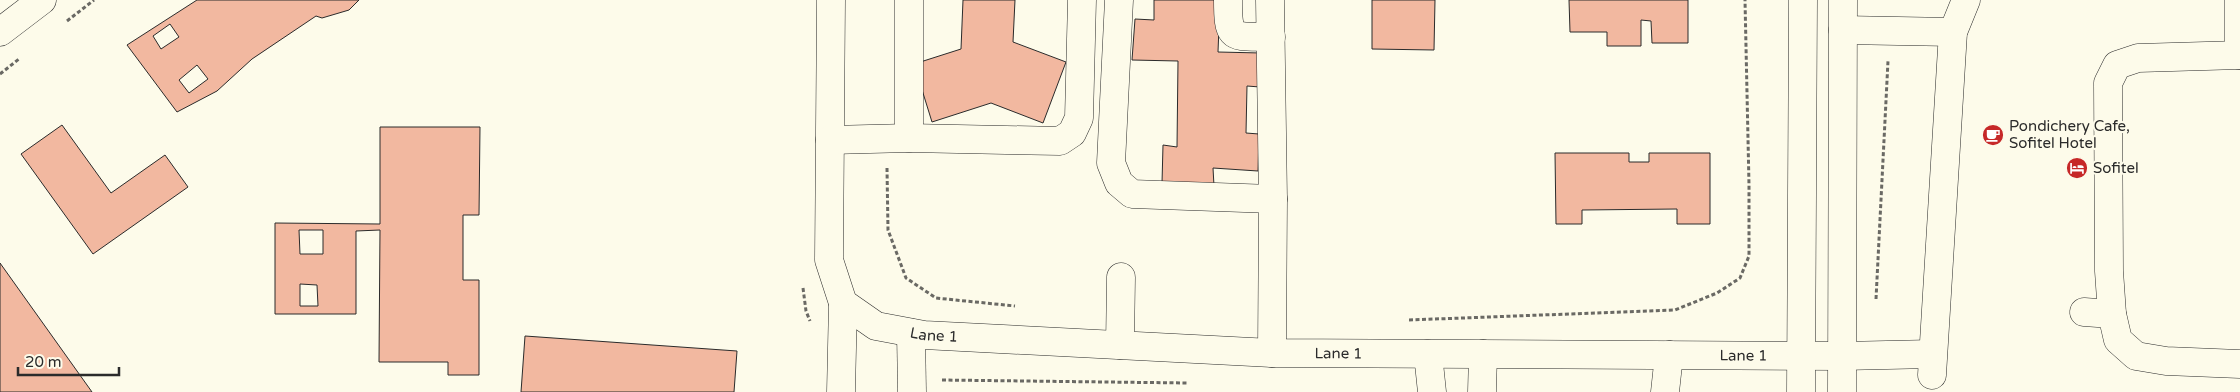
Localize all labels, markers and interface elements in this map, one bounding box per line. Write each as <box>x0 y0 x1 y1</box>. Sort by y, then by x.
place label: Pondichery Cafe, Sofitel Hotel <box>2009 117 2130 152</box>
cafe icon: Pondichery Cafe, Sofitel Hotel <box>1981 123 2005 147</box>
hotel icon: Sofitel <box>2065 156 2089 180</box>
place label: Sofitel <box>2093 159 2139 177</box>
street label: Lane 1 <box>908 324 958 346</box>
scale bar <box>18 344 119 376</box>
street label: Lane 1 <box>1314 344 1363 362</box>
street label: Lane 1 <box>1719 346 1768 365</box>
text: 20 m <box>25 353 62 371</box>

